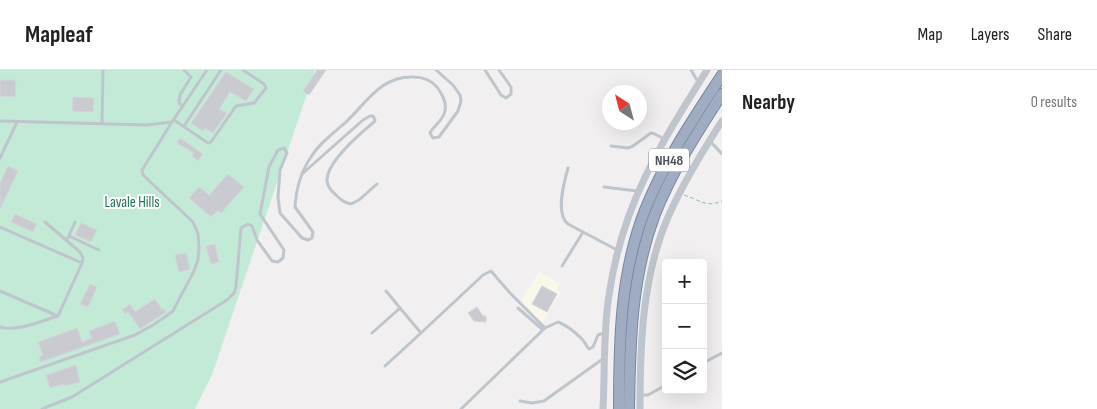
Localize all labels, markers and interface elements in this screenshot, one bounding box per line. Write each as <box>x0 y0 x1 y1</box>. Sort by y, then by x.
text: Mapleaf <box>25 20 93 49</box>
text: Map <box>918 24 943 45</box>
text: Layers <box>971 24 1010 45</box>
text: Share <box>1038 24 1072 45</box>
north arrow <box>602 85 647 130</box>
text: Nearby <box>742 90 795 115</box>
text: 0 results <box>1031 93 1077 112</box>
road number: NH48 <box>649 148 689 172</box>
park label: Lavale Hills <box>104 193 160 212</box>
map controls <box>662 259 707 394</box>
button: + <box>662 259 707 304</box>
button: − <box>662 304 707 349</box>
button: layers <box>662 349 707 394</box>

